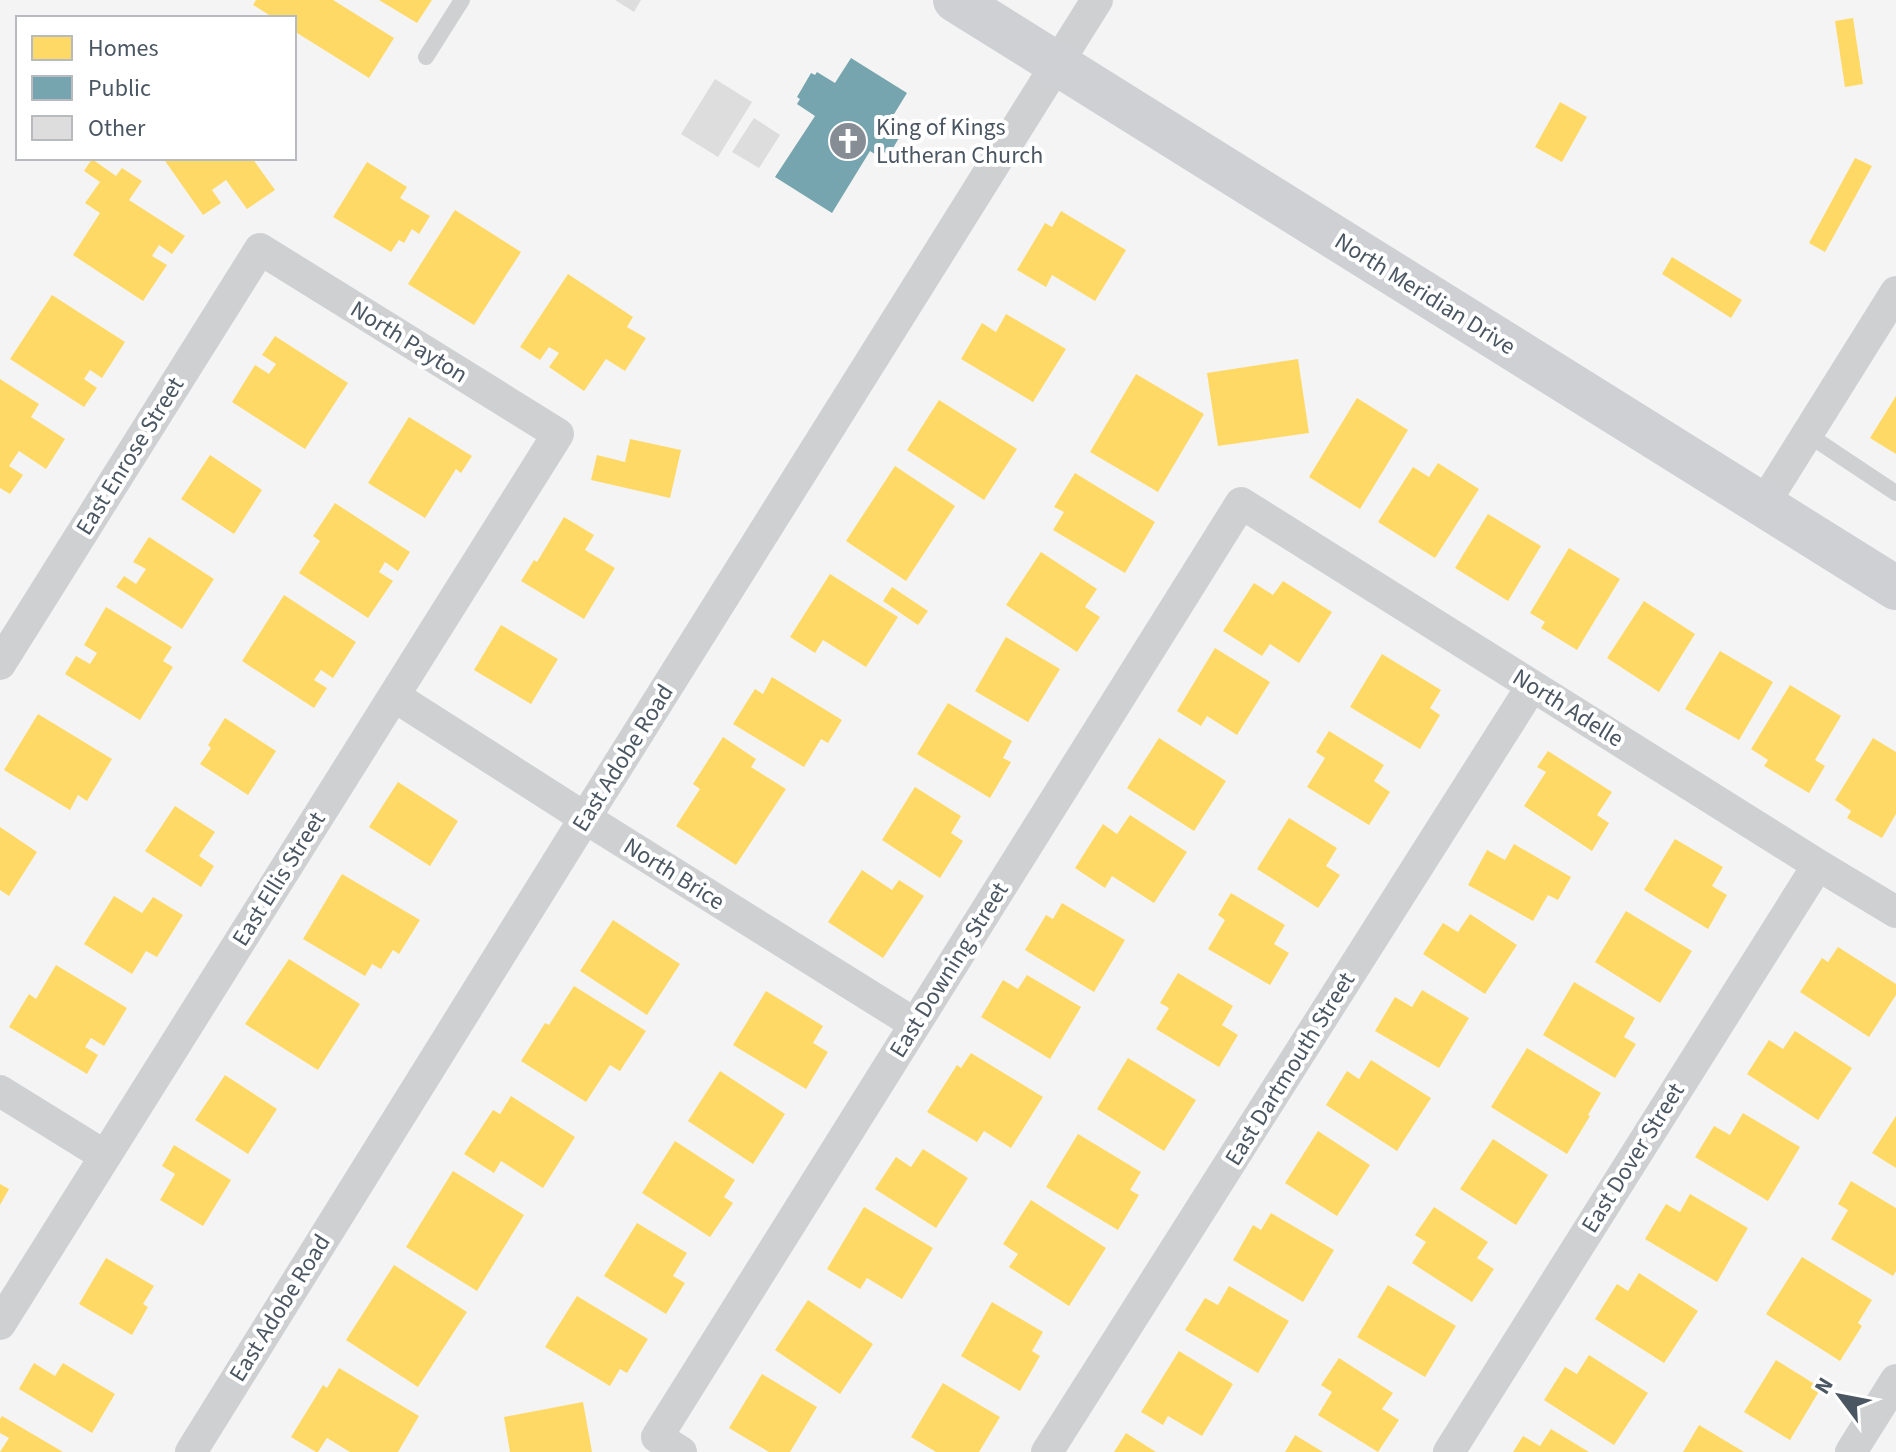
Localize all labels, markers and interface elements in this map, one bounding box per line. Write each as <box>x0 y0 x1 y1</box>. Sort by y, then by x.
legend <box>16 16 296 160</box>
text: Homes <box>88 31 159 66</box>
text: Public <box>88 71 151 106</box>
place label: King of Kings Lutheran Church <box>876 110 1043 173</box>
text: Other <box>88 111 146 146</box>
church icon: King of Kings Lutheran Church <box>827 120 869 162</box>
street label: North Meridian Drive <box>1328 224 1522 364</box>
street label: North Payton <box>343 292 475 392</box>
street label: East Enrose Street <box>67 370 193 542</box>
street label: North Adelle <box>1506 660 1630 756</box>
street label: East Adobe Road <box>564 677 682 839</box>
street label: East Ellis Street <box>224 805 334 953</box>
street label: North Brice <box>617 829 731 919</box>
street label: East Downing Street <box>881 875 1017 1065</box>
street label: East Dartmouth Street <box>1216 965 1364 1173</box>
street label: East Dover Street <box>1573 1076 1693 1240</box>
street label: East Adobe Road <box>221 1227 339 1389</box>
north arrow <box>1800 1356 1880 1436</box>
text: N <box>1806 1371 1841 1401</box>

